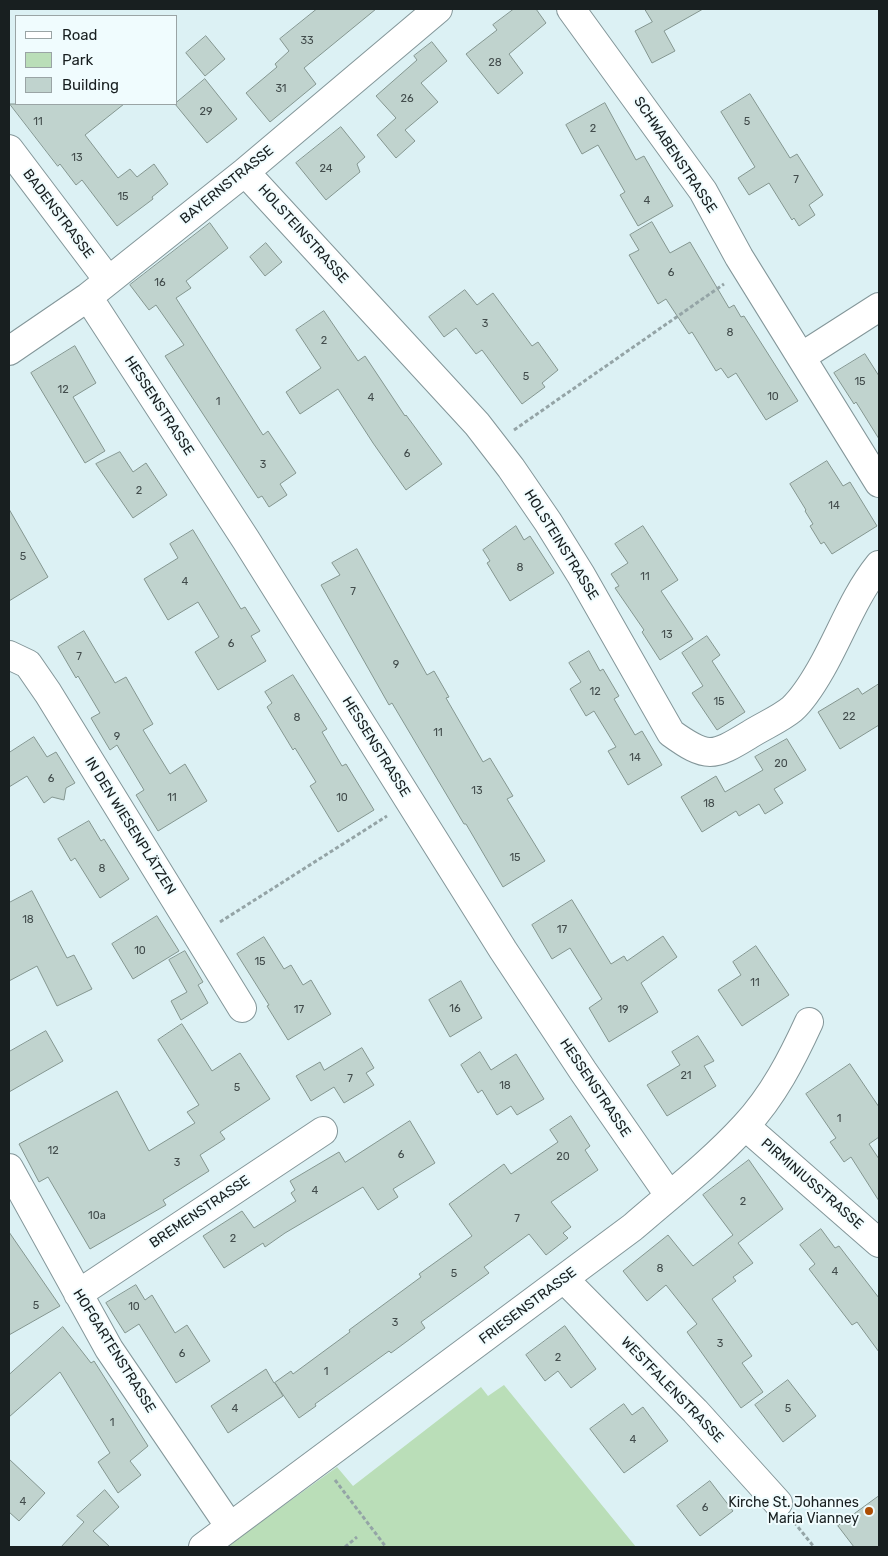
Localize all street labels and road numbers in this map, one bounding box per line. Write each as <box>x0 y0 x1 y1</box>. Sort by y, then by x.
street label: SCHWABENSTRASSE <box>630 94 720 216</box>
street label: BAYERNSTRASSE <box>177 142 277 228</box>
street label: BADENSTRASSE <box>19 166 97 262</box>
street label: HOLSTEINSTRASSE <box>254 181 352 287</box>
street label: HESSENSTRASSE <box>121 353 197 459</box>
street label: HOLSTEINSTRASSE <box>520 487 602 603</box>
street label: HESSENSTRASSE <box>338 694 414 800</box>
street label: IN DEN WIESENPLÄTZEN <box>81 754 179 898</box>
street label: HESSENSTRASSE <box>556 1036 634 1140</box>
street label: PIRMINIUSSTRASSE <box>757 1135 867 1233</box>
street label: BREMENSTRASSE <box>147 1172 253 1252</box>
street label: FRIESENSTRASSE <box>476 1264 580 1348</box>
street label: HOFGARTENSTRASSE <box>69 1286 159 1416</box>
street label: WESTFALENSTRASSE <box>617 1334 727 1446</box>

